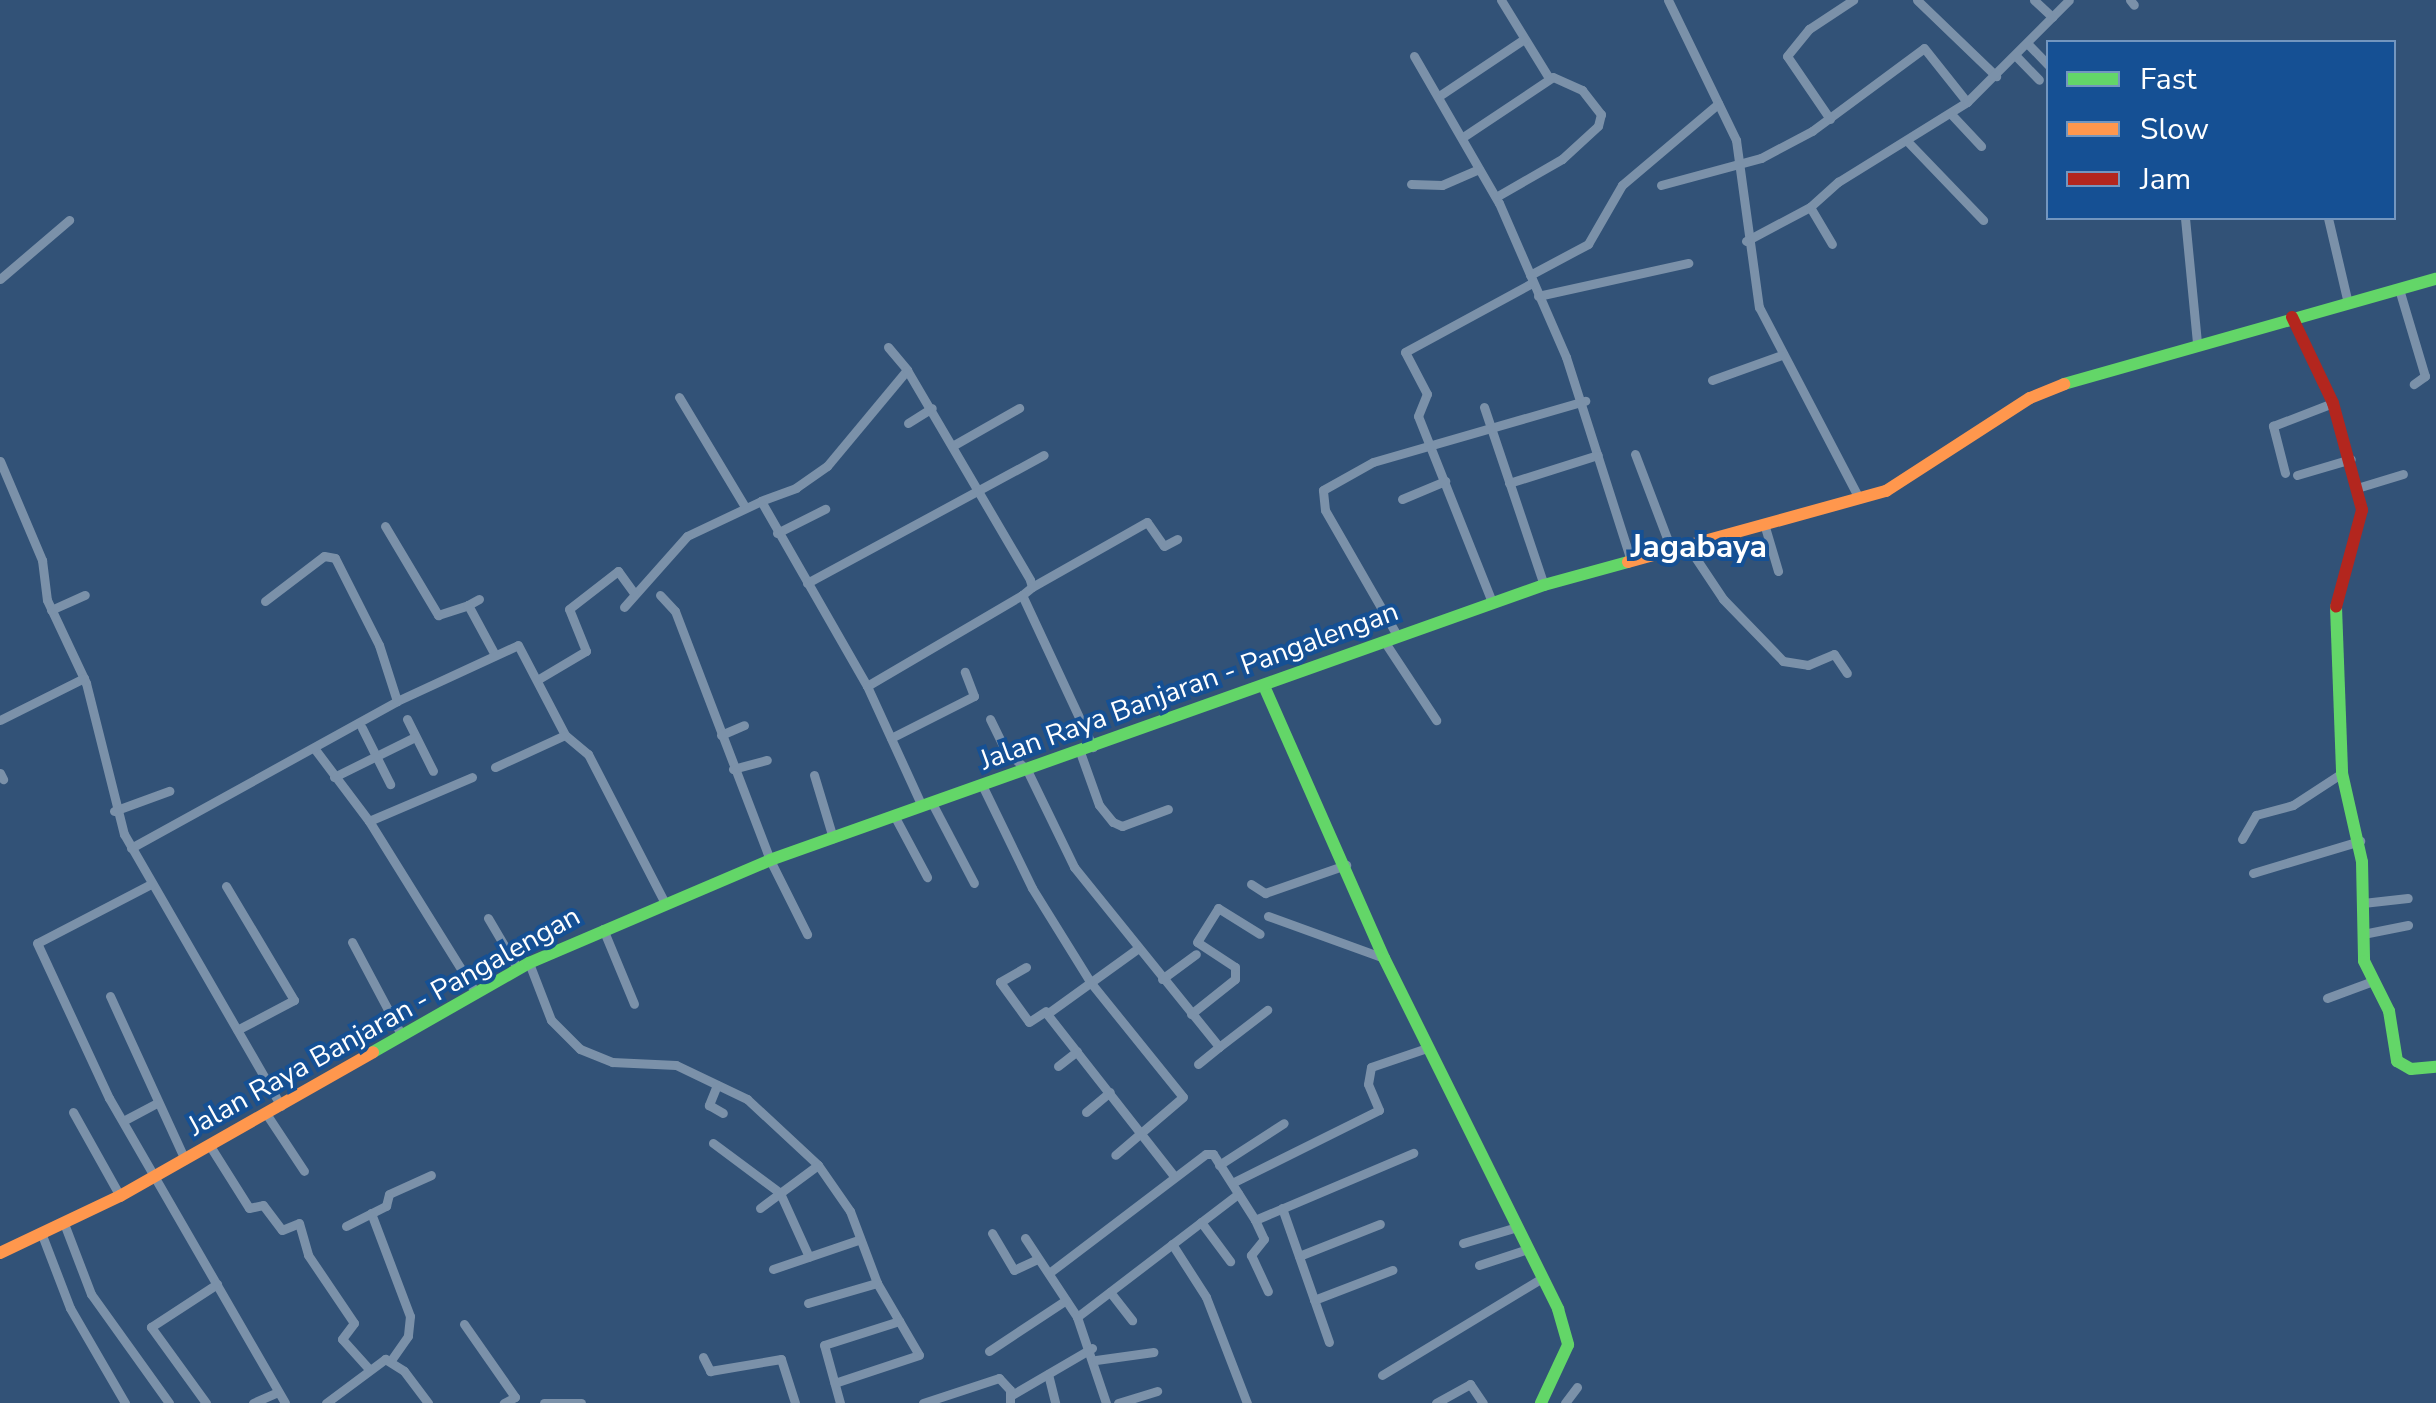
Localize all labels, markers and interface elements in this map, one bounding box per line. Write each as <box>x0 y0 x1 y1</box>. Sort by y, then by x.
legend <box>2046 40 2396 220</box>
text: Fast <box>2140 59 2197 100</box>
text: Slow <box>2140 109 2209 150</box>
text: Jam <box>2140 159 2191 200</box>
district label: Jagabaya <box>1631 528 1767 566</box>
street label: Jalan Raya Banjaran - Pangalengan <box>975 594 1403 778</box>
street label: Jalan Raya Banjaran - Pangalengan <box>182 899 586 1143</box>

